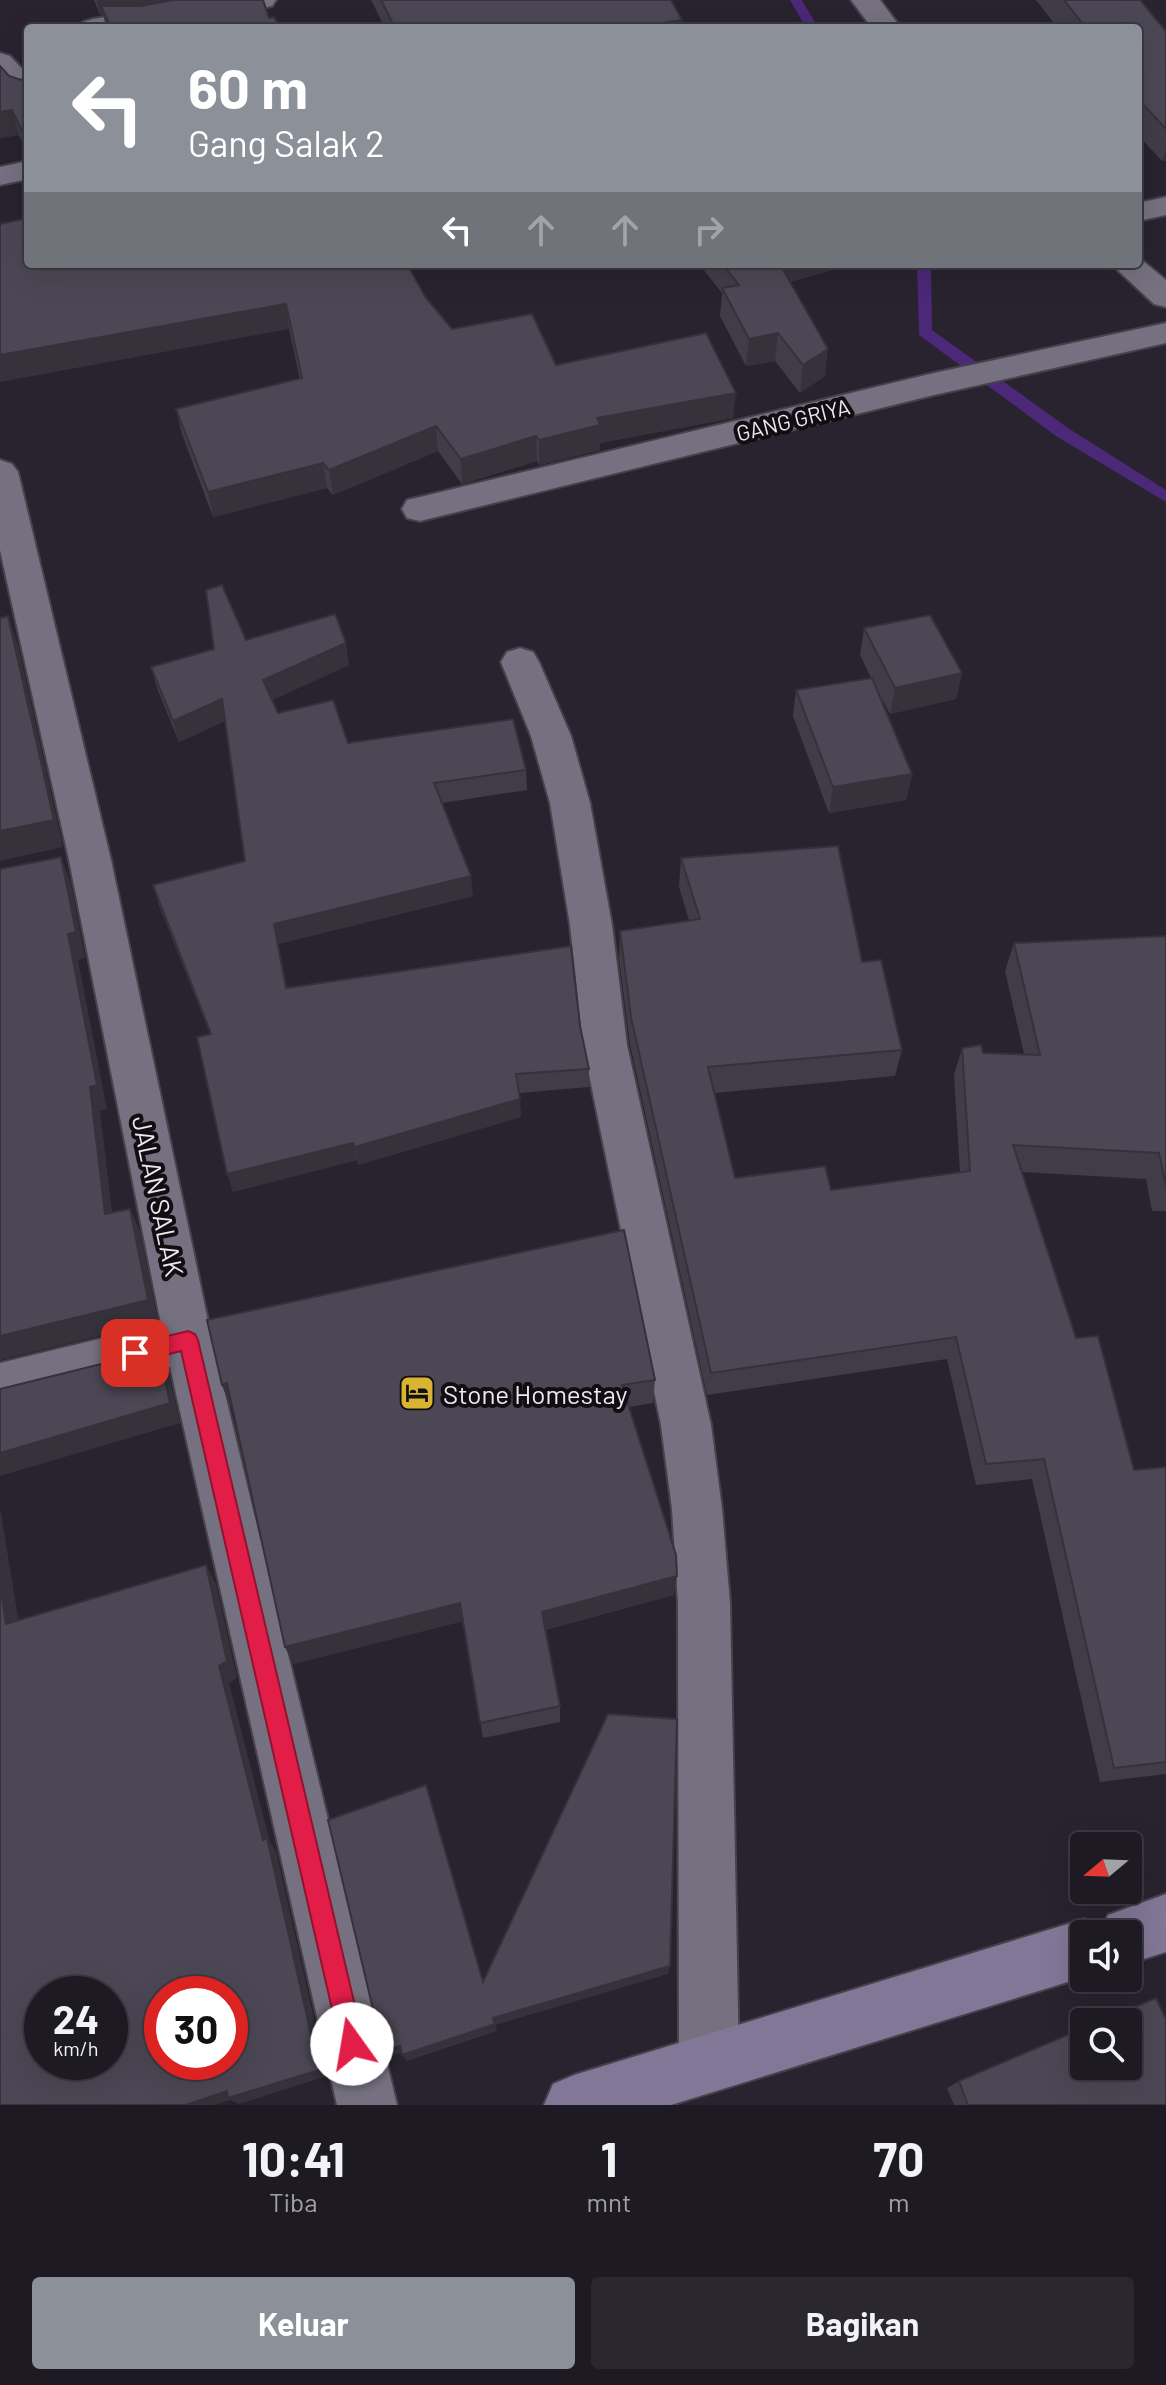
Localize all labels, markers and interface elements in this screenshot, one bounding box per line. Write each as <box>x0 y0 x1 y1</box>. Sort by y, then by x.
text: 60 m <box>188 53 308 120</box>
icon: left <box>56 56 160 160</box>
text: Gang Salak 2 <box>188 121 385 164</box>
icon: left <box>435 208 479 252</box>
icon: ahead <box>519 208 563 252</box>
icon: ahead <box>603 208 647 252</box>
icon: right <box>687 208 731 252</box>
street label: GANG GRIYA <box>733 392 853 446</box>
street label: JALAN SALAK <box>127 1113 191 1279</box>
pin <box>101 1319 169 1387</box>
icon: arrive <box>113 1331 157 1375</box>
hotel icon: Stone Homestay <box>398 1374 436 1412</box>
place label: Stone Homestay <box>443 1378 628 1409</box>
north arrow <box>1070 1832 1142 1904</box>
map controls <box>1070 1832 1142 2080</box>
button: sound <box>1070 1920 1142 1992</box>
speed limit sign: 30 <box>144 1976 248 2080</box>
text: 24 <box>53 1994 99 2042</box>
position arrow <box>310 2002 394 2086</box>
button: search <box>1070 2008 1142 2080</box>
text: km/h <box>53 2036 99 2060</box>
text: 10:41 <box>242 2129 345 2187</box>
text: 1 <box>601 2129 618 2187</box>
text: 70 <box>873 2129 924 2187</box>
text: Tiba <box>269 2186 318 2217</box>
text: mnt <box>587 2186 632 2217</box>
text: m <box>888 2186 910 2217</box>
button: Keluar <box>32 2277 575 2369</box>
button: Bagikan <box>591 2277 1134 2369</box>

